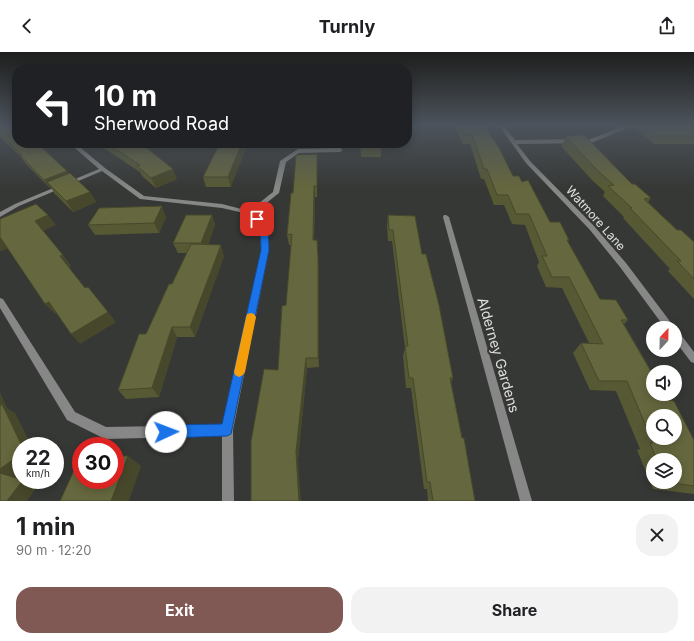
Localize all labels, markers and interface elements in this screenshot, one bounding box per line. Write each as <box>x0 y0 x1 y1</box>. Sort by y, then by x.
icon: back <box>16 15 38 37</box>
icon: share <box>656 15 678 37</box>
text: Turnly <box>319 16 375 37</box>
text: 10 m <box>94 79 157 113</box>
icon: left <box>28 80 80 132</box>
text: Sherwood Road <box>94 113 229 134</box>
street label: Watmore Lane <box>563 183 629 253</box>
pin <box>240 202 274 236</box>
icon: arrive <box>246 208 268 230</box>
street label: Alderney Gardens <box>474 295 524 415</box>
north arrow <box>646 321 682 357</box>
map controls <box>646 321 682 489</box>
button: sound <box>646 365 682 401</box>
button: search <box>646 409 682 445</box>
position arrow <box>145 411 187 453</box>
speed limit sign: 30 <box>72 437 124 489</box>
text: 22 <box>25 446 51 470</box>
button: layers <box>646 453 682 489</box>
text: km/h <box>26 467 50 479</box>
text: 1 min <box>16 512 75 541</box>
button: close <box>636 514 678 556</box>
text: 90 m · 12:20 <box>16 542 91 558</box>
button: Exit <box>16 587 343 633</box>
button: Share <box>351 587 678 633</box>

